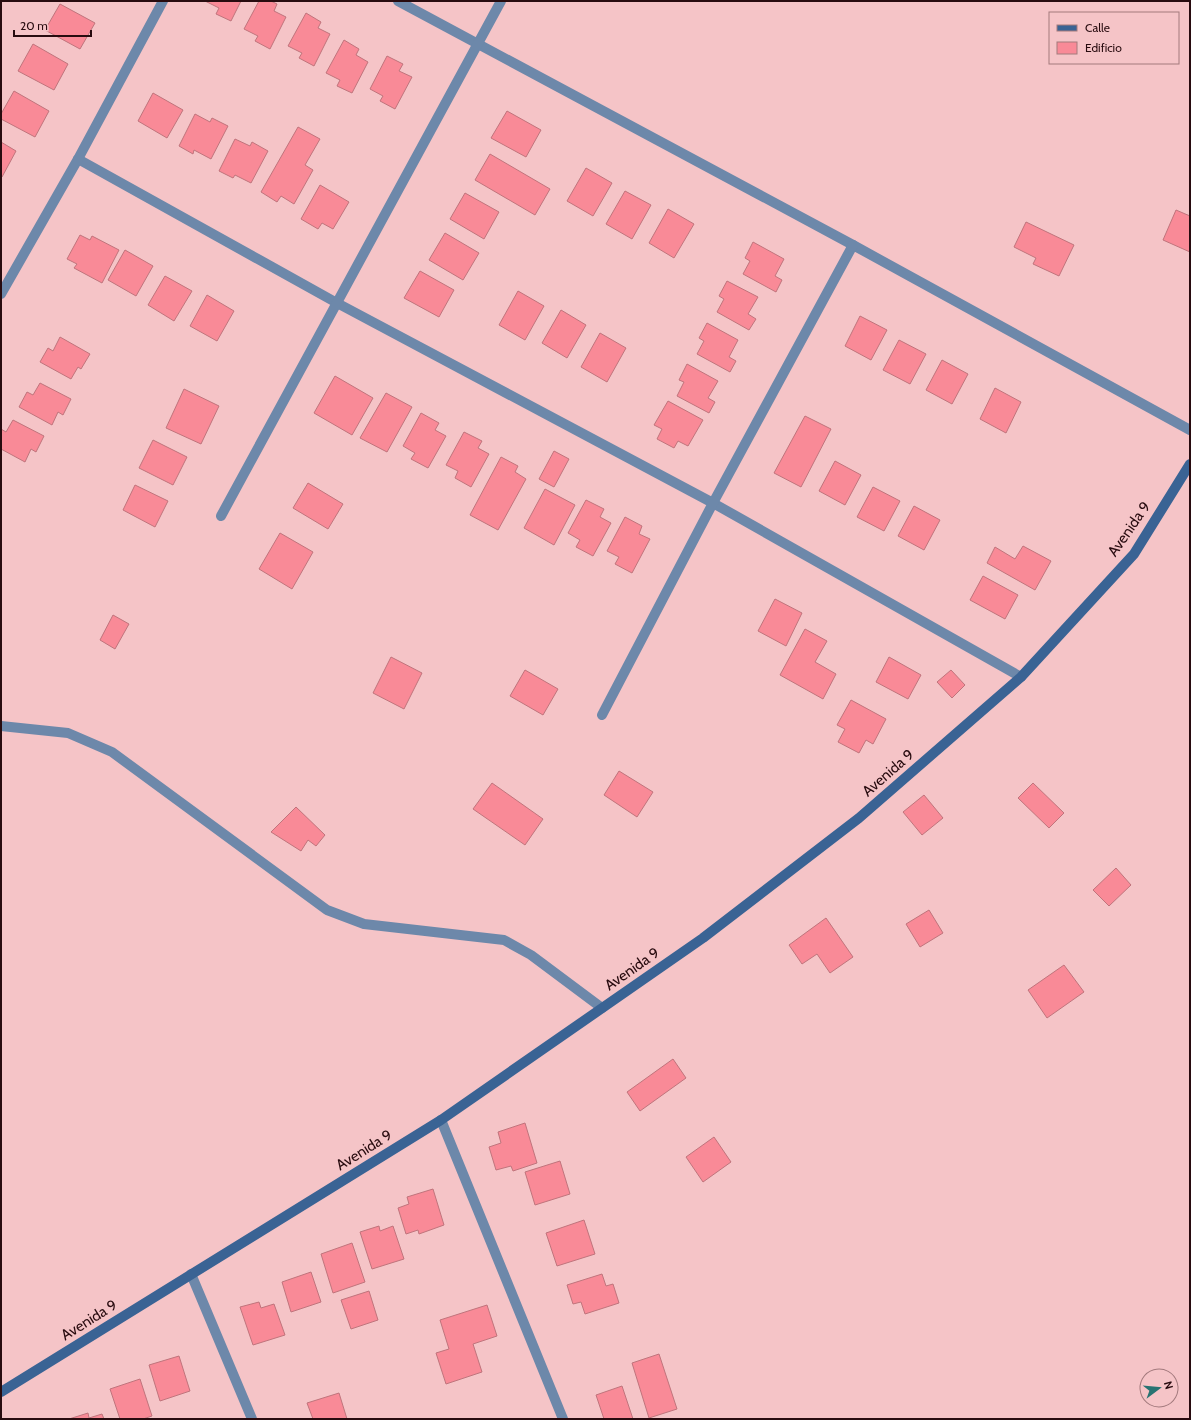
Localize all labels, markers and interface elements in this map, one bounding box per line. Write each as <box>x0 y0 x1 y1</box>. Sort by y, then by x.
scale bar <box>14 12 91 38</box>
legend <box>1049 12 1179 64</box>
text: 20 m <box>20 18 48 33</box>
text: Calle <box>1085 20 1110 35</box>
text: Edificio <box>1085 40 1122 55</box>
street label: Avenida 9 <box>1104 498 1154 560</box>
street label: Avenida 9 <box>858 746 918 800</box>
street label: Avenida 9 <box>601 944 663 994</box>
street label: Avenida 9 <box>333 1126 395 1174</box>
street label: Avenida 9 <box>58 1296 120 1344</box>
north arrow <box>1139 1368 1179 1408</box>
text: N <box>1161 1380 1176 1391</box>

